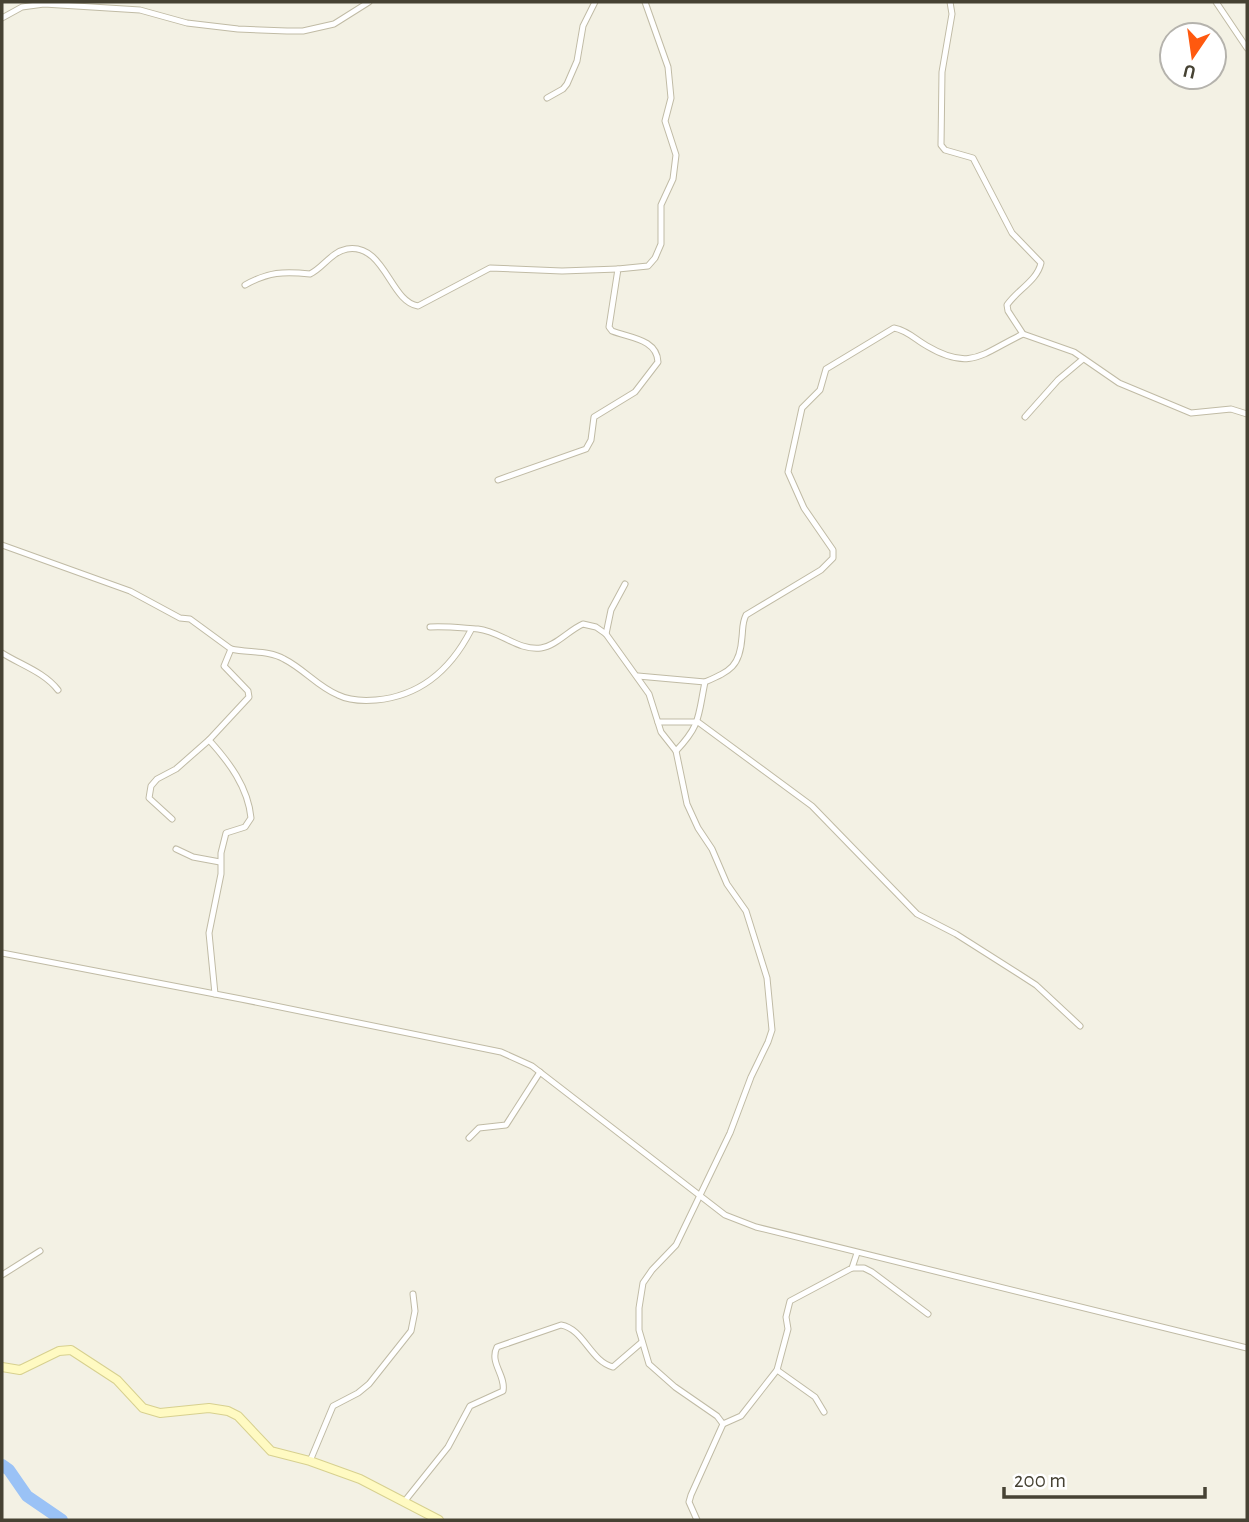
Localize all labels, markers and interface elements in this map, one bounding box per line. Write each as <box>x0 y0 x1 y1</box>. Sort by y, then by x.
north arrow <box>1158 21 1228 91</box>
text: U <box>1181 60 1198 82</box>
scale bar <box>1004 1456 1205 1500</box>
text: 200 m <box>1014 1470 1066 1491</box>

